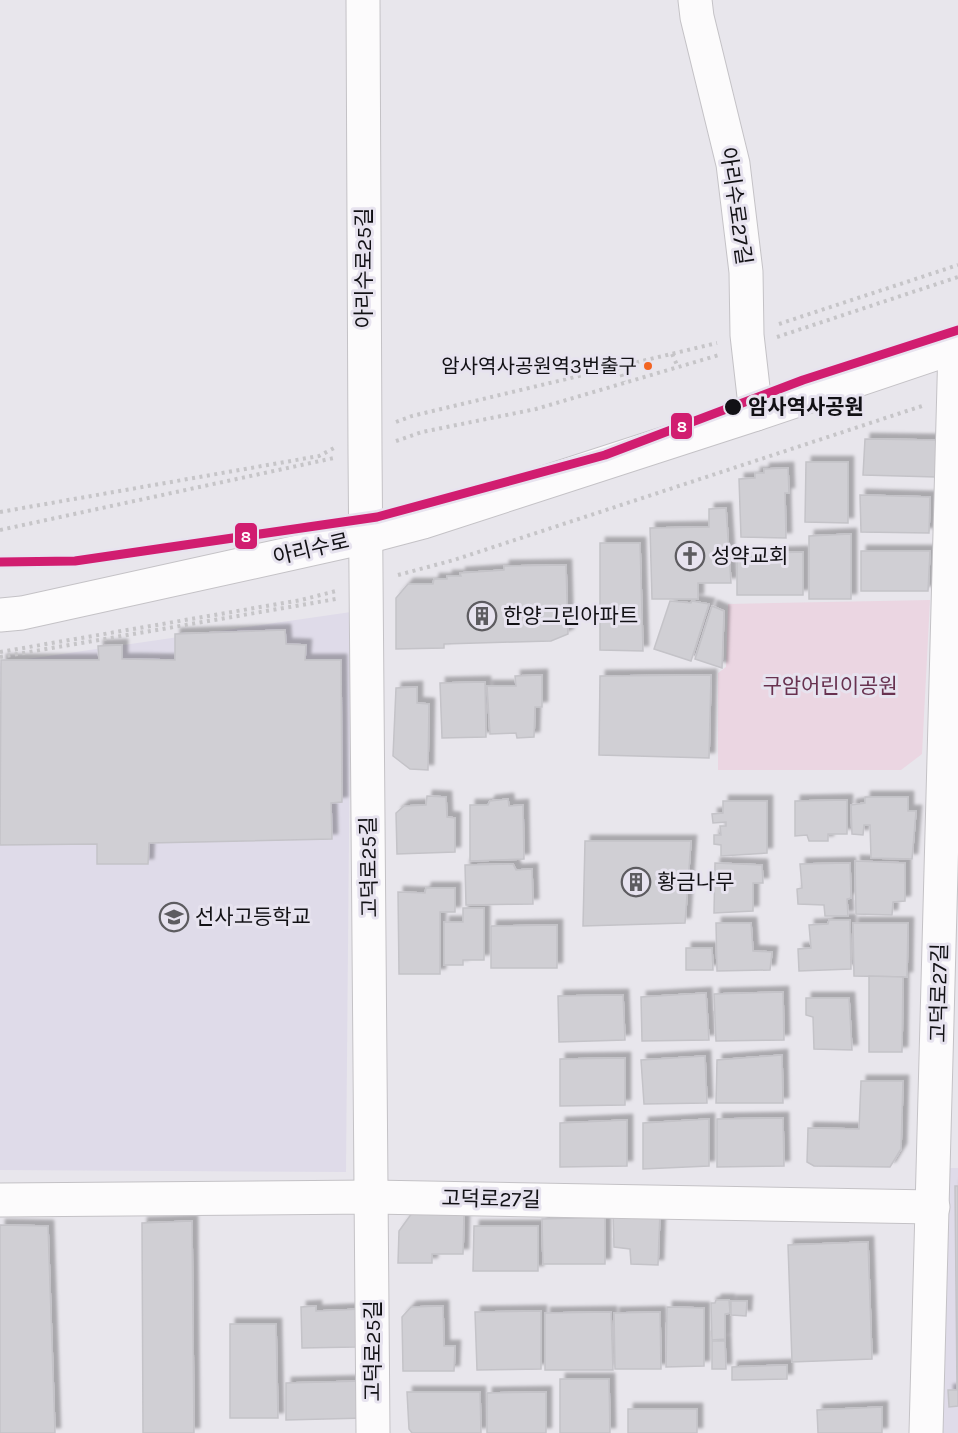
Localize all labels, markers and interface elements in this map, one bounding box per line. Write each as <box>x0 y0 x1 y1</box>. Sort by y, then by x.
street label: 아리수로27길 <box>716 146 756 266</box>
street label: 아리수로25길 <box>352 208 376 328</box>
place label: 암사역사공원역3번출구 <box>441 355 637 378</box>
marker: 암사역사공원역3번출구 <box>642 360 654 372</box>
place label: 암사역사공원 <box>748 395 864 419</box>
marker: 암사역사공원 <box>723 397 743 417</box>
line badge: 8 <box>670 412 693 440</box>
text: 8 <box>677 417 687 436</box>
line badge: 8 <box>234 522 258 550</box>
text: 8 <box>241 527 251 546</box>
street label: 아리수로 <box>271 529 351 569</box>
church icon: 성약교회 <box>674 540 706 572</box>
place label: 성약교회 <box>711 544 788 568</box>
building icon: 한양그린아파트 <box>466 600 498 632</box>
place label: 한양그린아파트 <box>503 604 638 628</box>
park label: 구암어린이공원 <box>762 674 898 698</box>
street label: 고덕로25길 <box>356 816 382 918</box>
building icon: 황금나무 <box>620 866 652 898</box>
place label: 황금나무 <box>657 870 734 894</box>
school or university icon: 선사고등학교 <box>158 901 190 933</box>
place label: 선사고등학교 <box>195 905 311 929</box>
street label: 고덕로27길 <box>926 943 952 1043</box>
street label: 고덕로27길 <box>441 1186 541 1212</box>
street label: 고덕로25길 <box>361 1300 385 1402</box>

